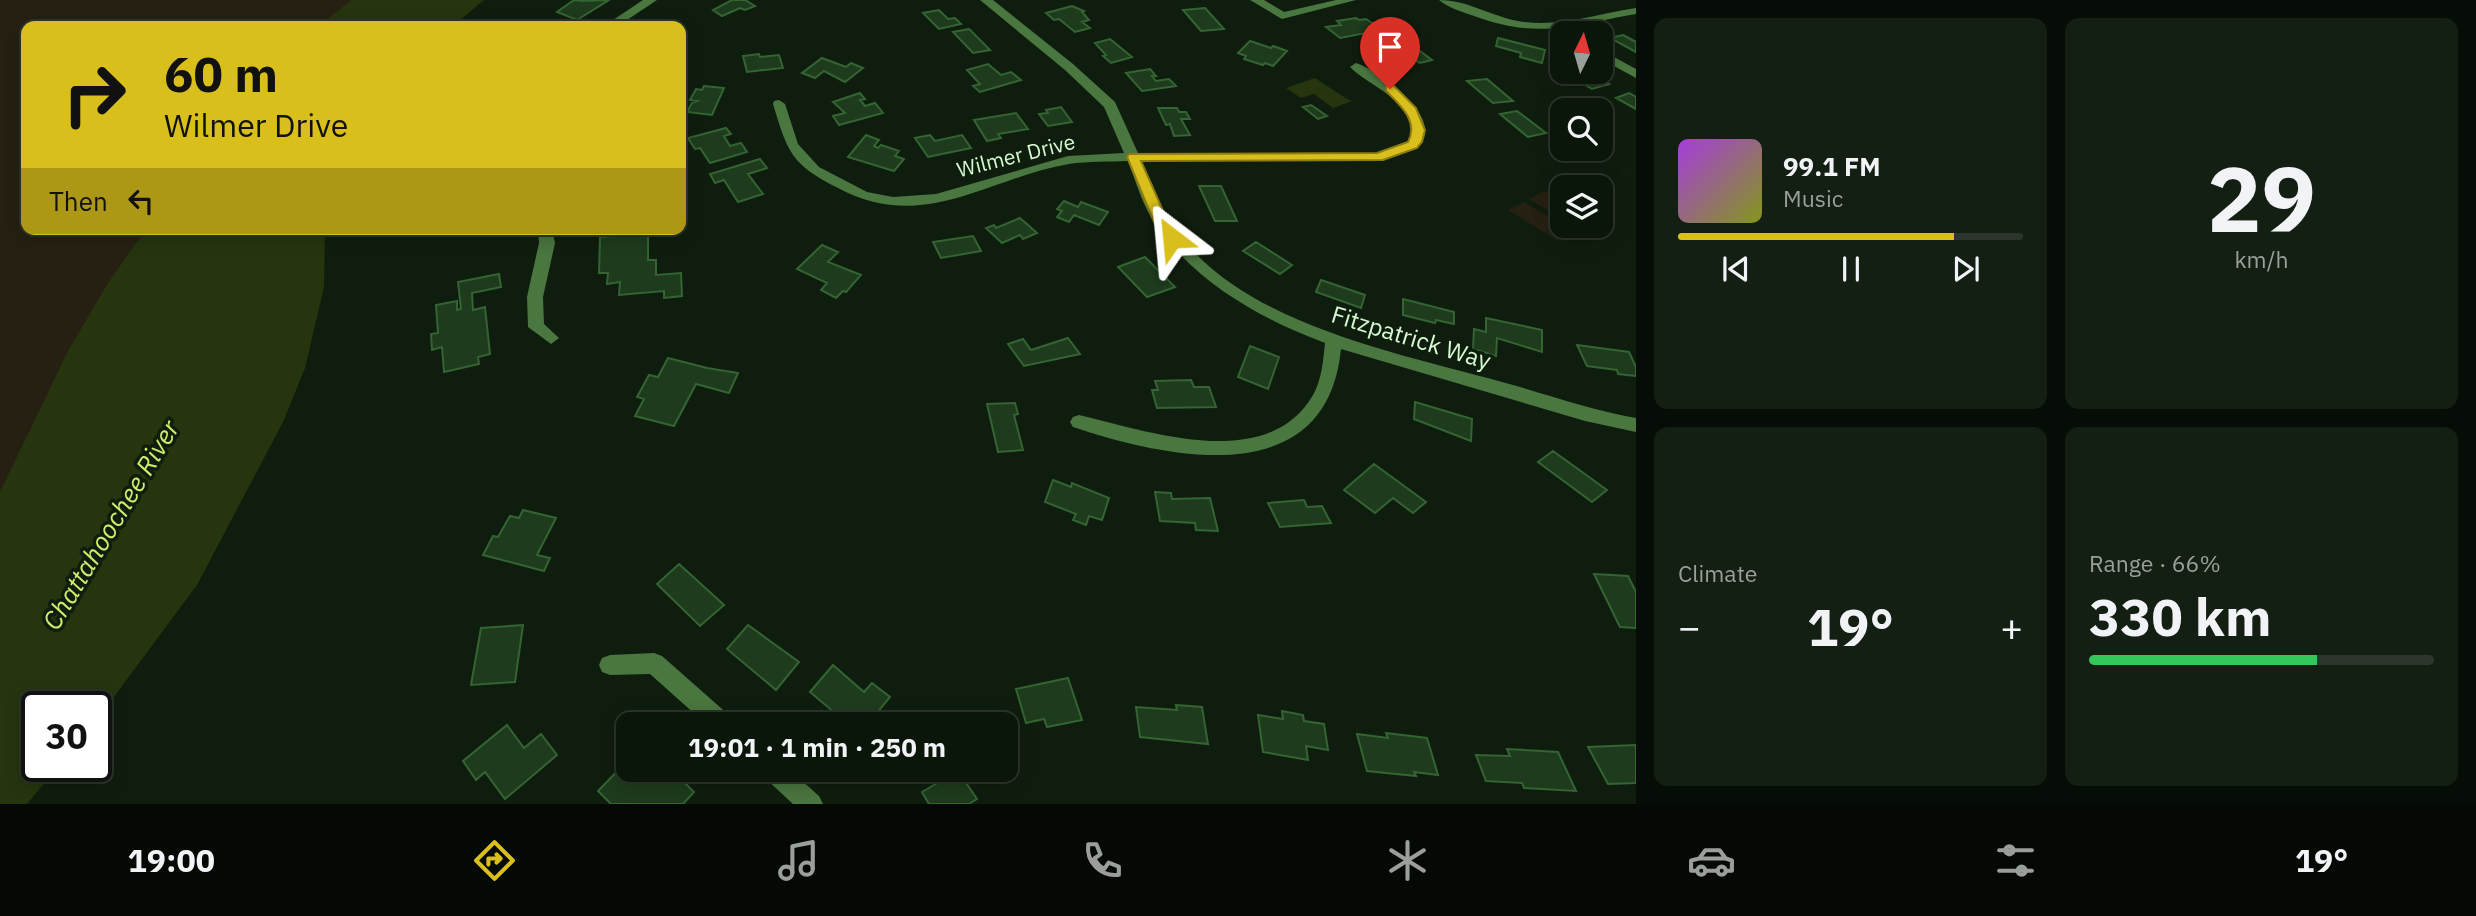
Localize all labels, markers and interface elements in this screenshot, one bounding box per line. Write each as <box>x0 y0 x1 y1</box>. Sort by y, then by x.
pin <box>1360 17 1420 89</box>
north arrow <box>1550 21 1614 84</box>
map controls <box>1550 21 1613 238</box>
icon: arrive <box>1371 28 1409 66</box>
text: 60 m <box>164 42 278 105</box>
icon: right <box>49 49 140 140</box>
button: search <box>1550 98 1613 161</box>
text: Wilmer Drive <box>164 104 348 146</box>
street label: Wilmer Drive <box>954 127 1078 183</box>
text: 29 <box>2207 139 2316 257</box>
text: 99.1 FM <box>1783 149 1881 183</box>
button: layers <box>1550 175 1613 238</box>
icon: left <box>122 182 160 220</box>
text: Music <box>1783 183 1843 213</box>
text: Then <box>49 184 108 218</box>
position arrow <box>1135 201 1209 275</box>
text: km/h <box>2234 244 2289 274</box>
icon: previous <box>1717 250 1755 288</box>
icon: pause <box>1832 250 1870 288</box>
icon: next <box>1947 250 1985 288</box>
street label: Fitzpatrick Way <box>1328 298 1495 376</box>
water label: Chattahoochee River <box>34 412 187 636</box>
text: Range · 66% <box>2089 548 2221 578</box>
text: Climate <box>1678 558 1757 588</box>
text: 330 km <box>2089 583 2271 650</box>
text: 19° <box>1807 593 1894 660</box>
text: − <box>1678 602 1701 651</box>
text: + <box>2000 602 2023 651</box>
speed limit sign: 30 <box>21 691 112 782</box>
text: 19:01 · 1 min · 250 m <box>688 730 946 764</box>
icon: directions <box>470 836 519 885</box>
icon: music <box>774 836 823 885</box>
icon: phone <box>1078 836 1127 885</box>
icon: climate <box>1383 836 1432 885</box>
icon: car <box>1687 836 1736 885</box>
icon: filters <box>1991 836 2040 885</box>
text: 19:00 <box>128 839 215 881</box>
text: 19° <box>2295 839 2348 881</box>

